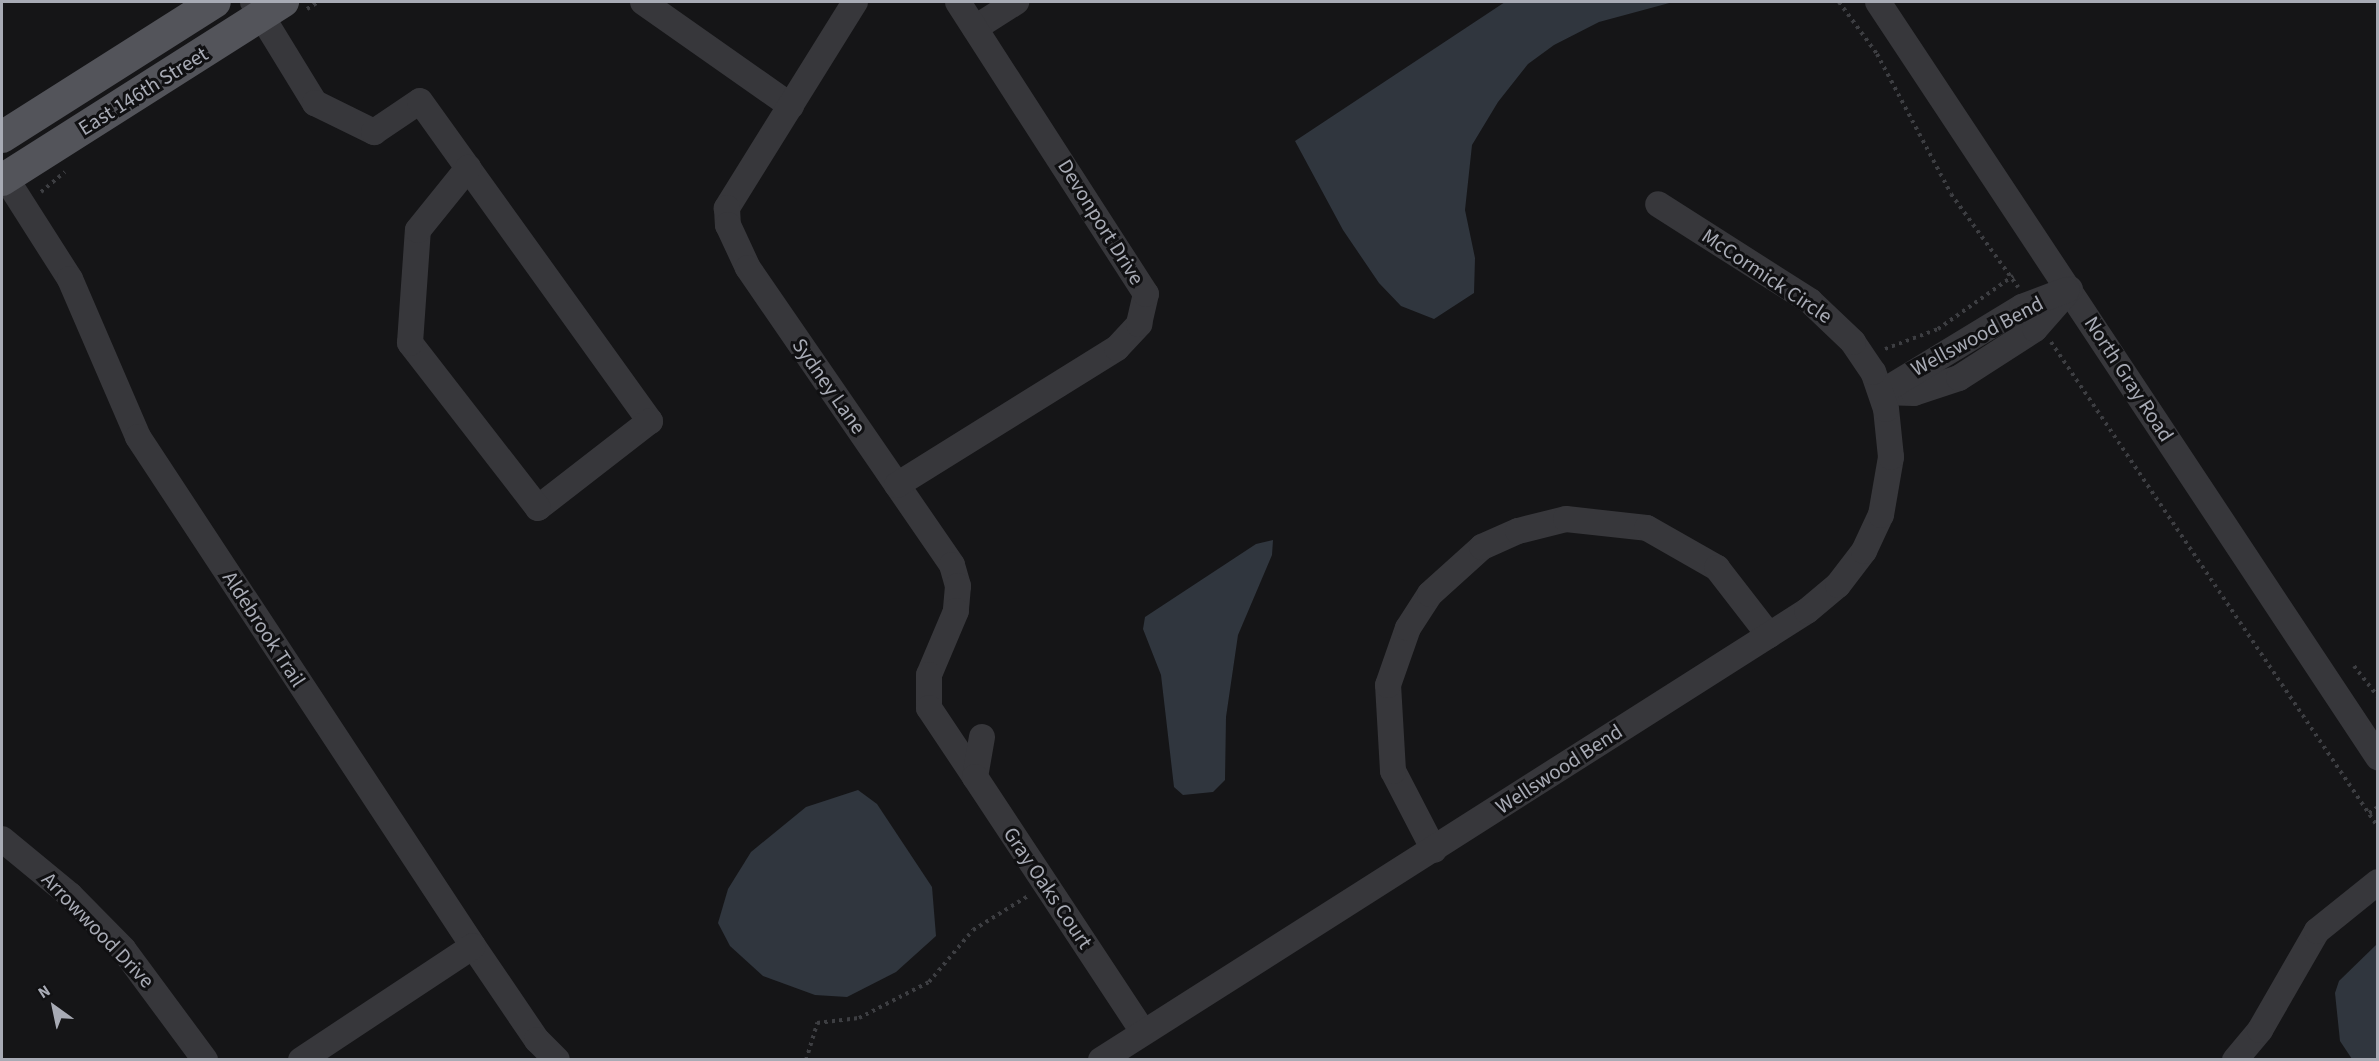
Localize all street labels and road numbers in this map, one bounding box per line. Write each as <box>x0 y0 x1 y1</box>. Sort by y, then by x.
street label: East 146th Street <box>74 41 212 141</box>
street label: Devonport Drive <box>1052 155 1150 289</box>
street label: McCormick Circle <box>1697 223 1837 329</box>
street label: Wellswood Bend <box>1907 291 2047 381</box>
street label: North Gray Road <box>2079 312 2179 446</box>
street label: Sydney Lane <box>787 333 871 439</box>
street label: Aldebrook Trail <box>217 566 311 692</box>
street label: Wellswood Bend <box>1491 719 1627 819</box>
street label: Gray Oaks Court <box>998 822 1098 954</box>
street label: Arrowwood Drive <box>36 867 160 993</box>

